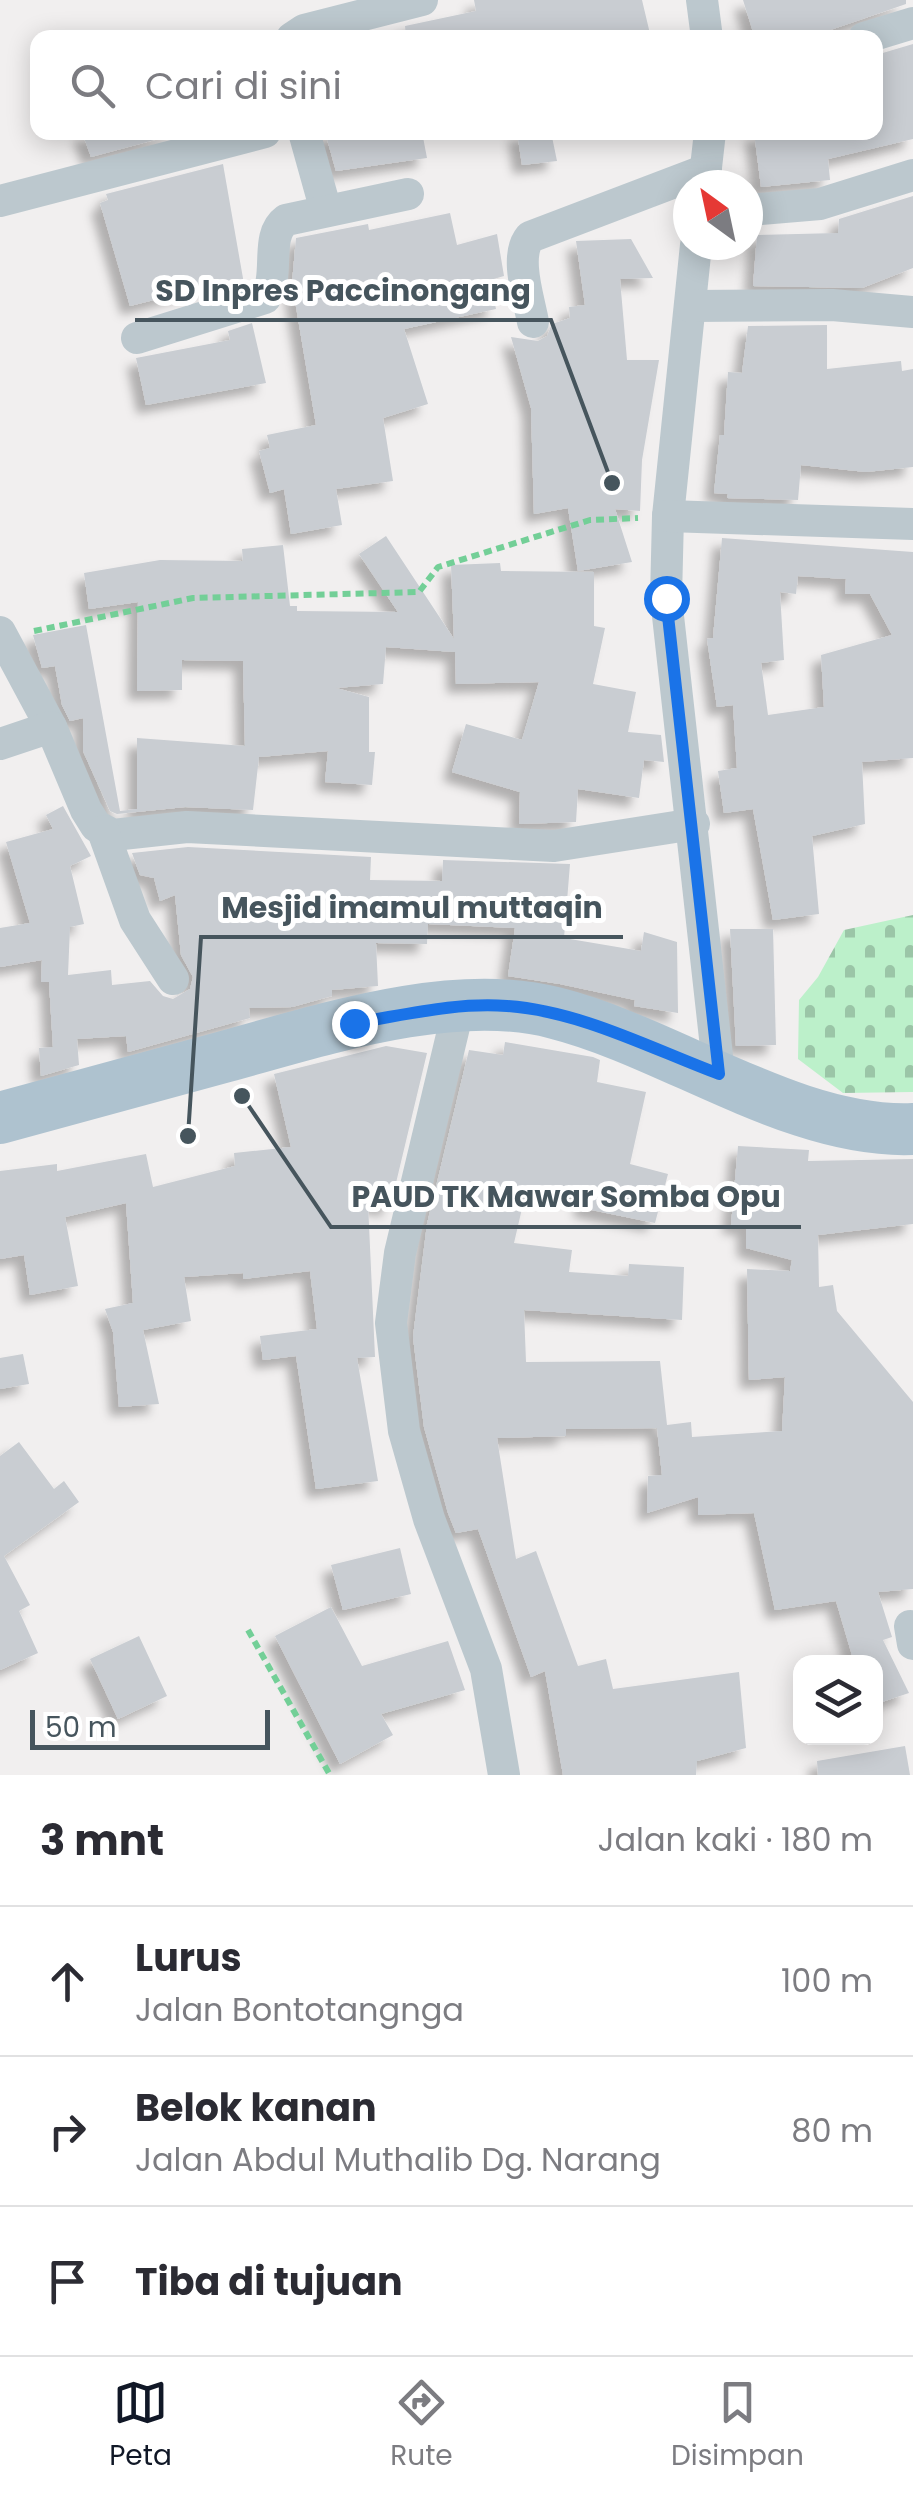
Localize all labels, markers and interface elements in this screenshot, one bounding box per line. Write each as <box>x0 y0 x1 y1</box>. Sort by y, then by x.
search box <box>30 30 883 140</box>
icon: search <box>65 58 120 113</box>
text: Cari di sini <box>145 59 342 112</box>
north arrow <box>673 170 763 260</box>
callout: SD Inpres Paccinongang <box>135 260 551 320</box>
text: SD Inpres Paccinongang <box>155 269 531 312</box>
route start <box>644 576 690 622</box>
callout: Mesjid imamul muttaqin <box>201 877 623 937</box>
text: Mesjid imamul muttaqin <box>221 886 603 929</box>
route end <box>332 1001 378 1047</box>
callout: PAUD TK Mawar Somba Opu <box>331 1167 801 1227</box>
text: PAUD TK Mawar Somba Opu <box>351 1175 781 1218</box>
map controls <box>793 1655 883 1745</box>
button: layers <box>793 1655 883 1745</box>
scale bar <box>30 1705 270 1750</box>
text: 50 m <box>45 1708 116 1747</box>
text: 3 mnt <box>40 1811 164 1870</box>
text: Jalan kaki · 180 m <box>598 1817 873 1862</box>
text: Lurus <box>135 1931 242 1984</box>
icon: ahead <box>40 1954 95 2009</box>
text: 100 m <box>781 1958 873 2003</box>
text: Jalan Bontotangnga <box>135 1987 464 2032</box>
text: Belok kanan <box>135 2081 377 2134</box>
icon: right <box>40 2104 95 2159</box>
text: 80 m <box>791 2108 873 2153</box>
text: Jalan Abdul Muthalib Dg. Narang <box>135 2137 661 2182</box>
icon: arrive <box>40 2254 95 2309</box>
text: Tiba di tujuan <box>135 2255 403 2308</box>
tab: Peta <box>109 2375 172 2477</box>
tab: Rute <box>390 2375 453 2477</box>
tab: Disimpan <box>671 2375 804 2477</box>

